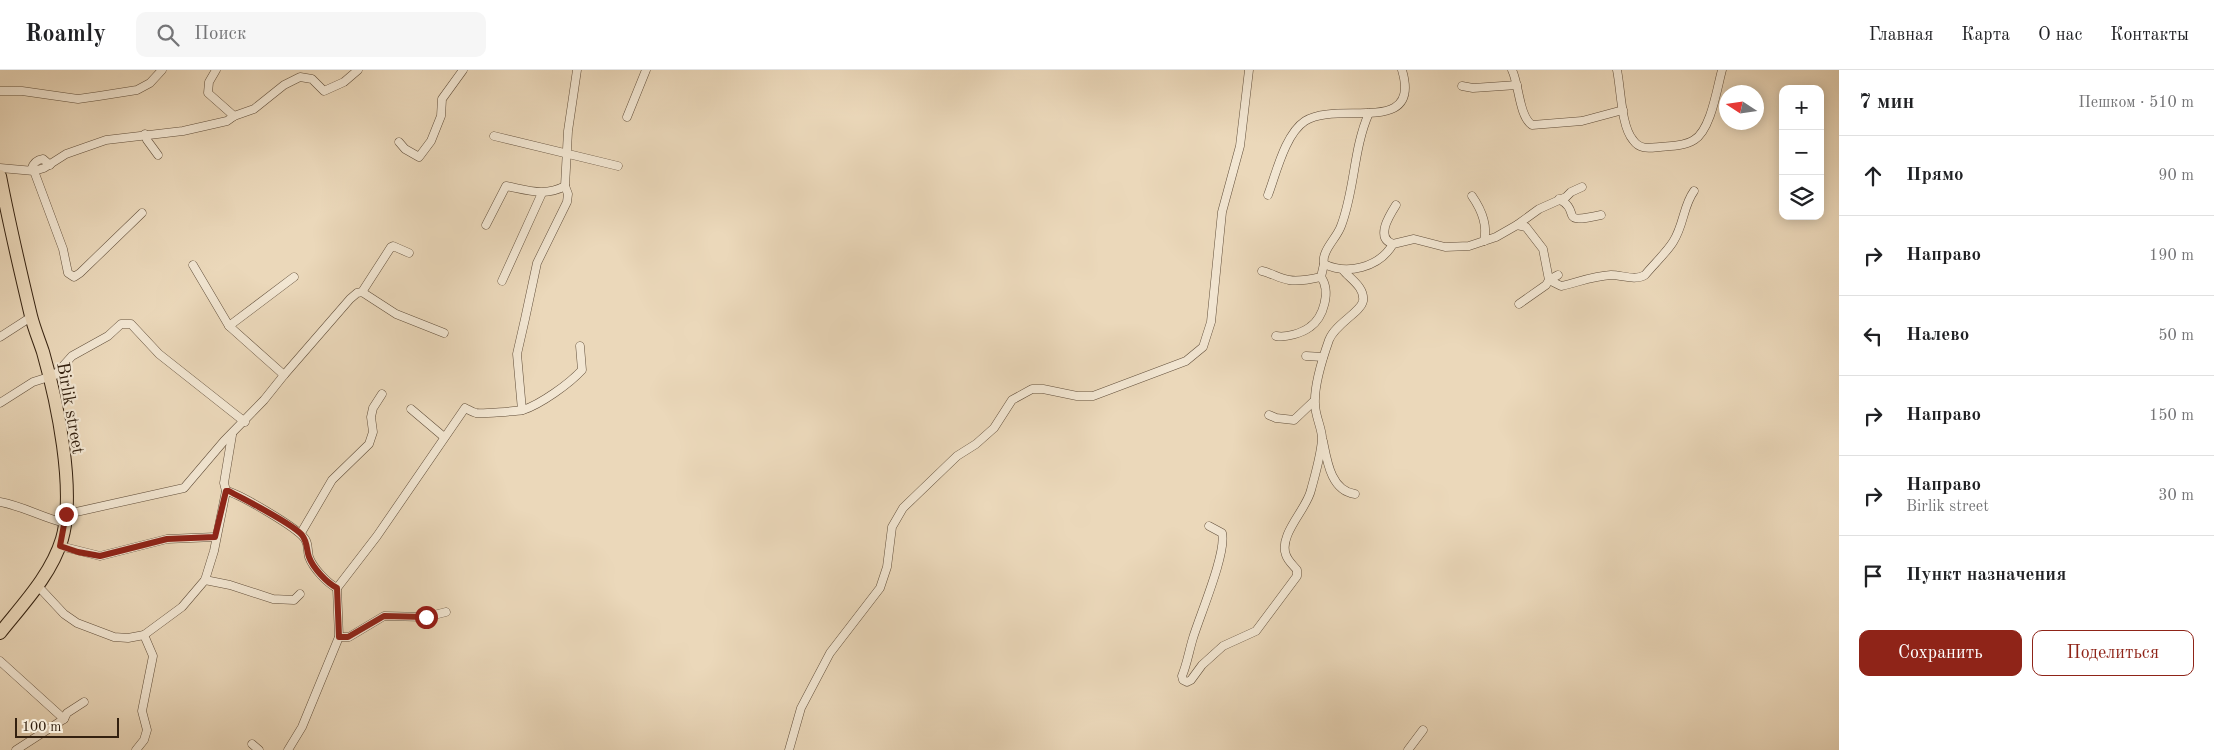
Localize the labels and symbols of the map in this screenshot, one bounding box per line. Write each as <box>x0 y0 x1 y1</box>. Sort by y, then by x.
north arrow <box>1719 85 1764 130</box>
street label: Birlik street <box>53 361 87 456</box>
route end <box>55 503 78 526</box>
route start <box>415 606 438 629</box>
scale bar <box>15 715 119 738</box>

